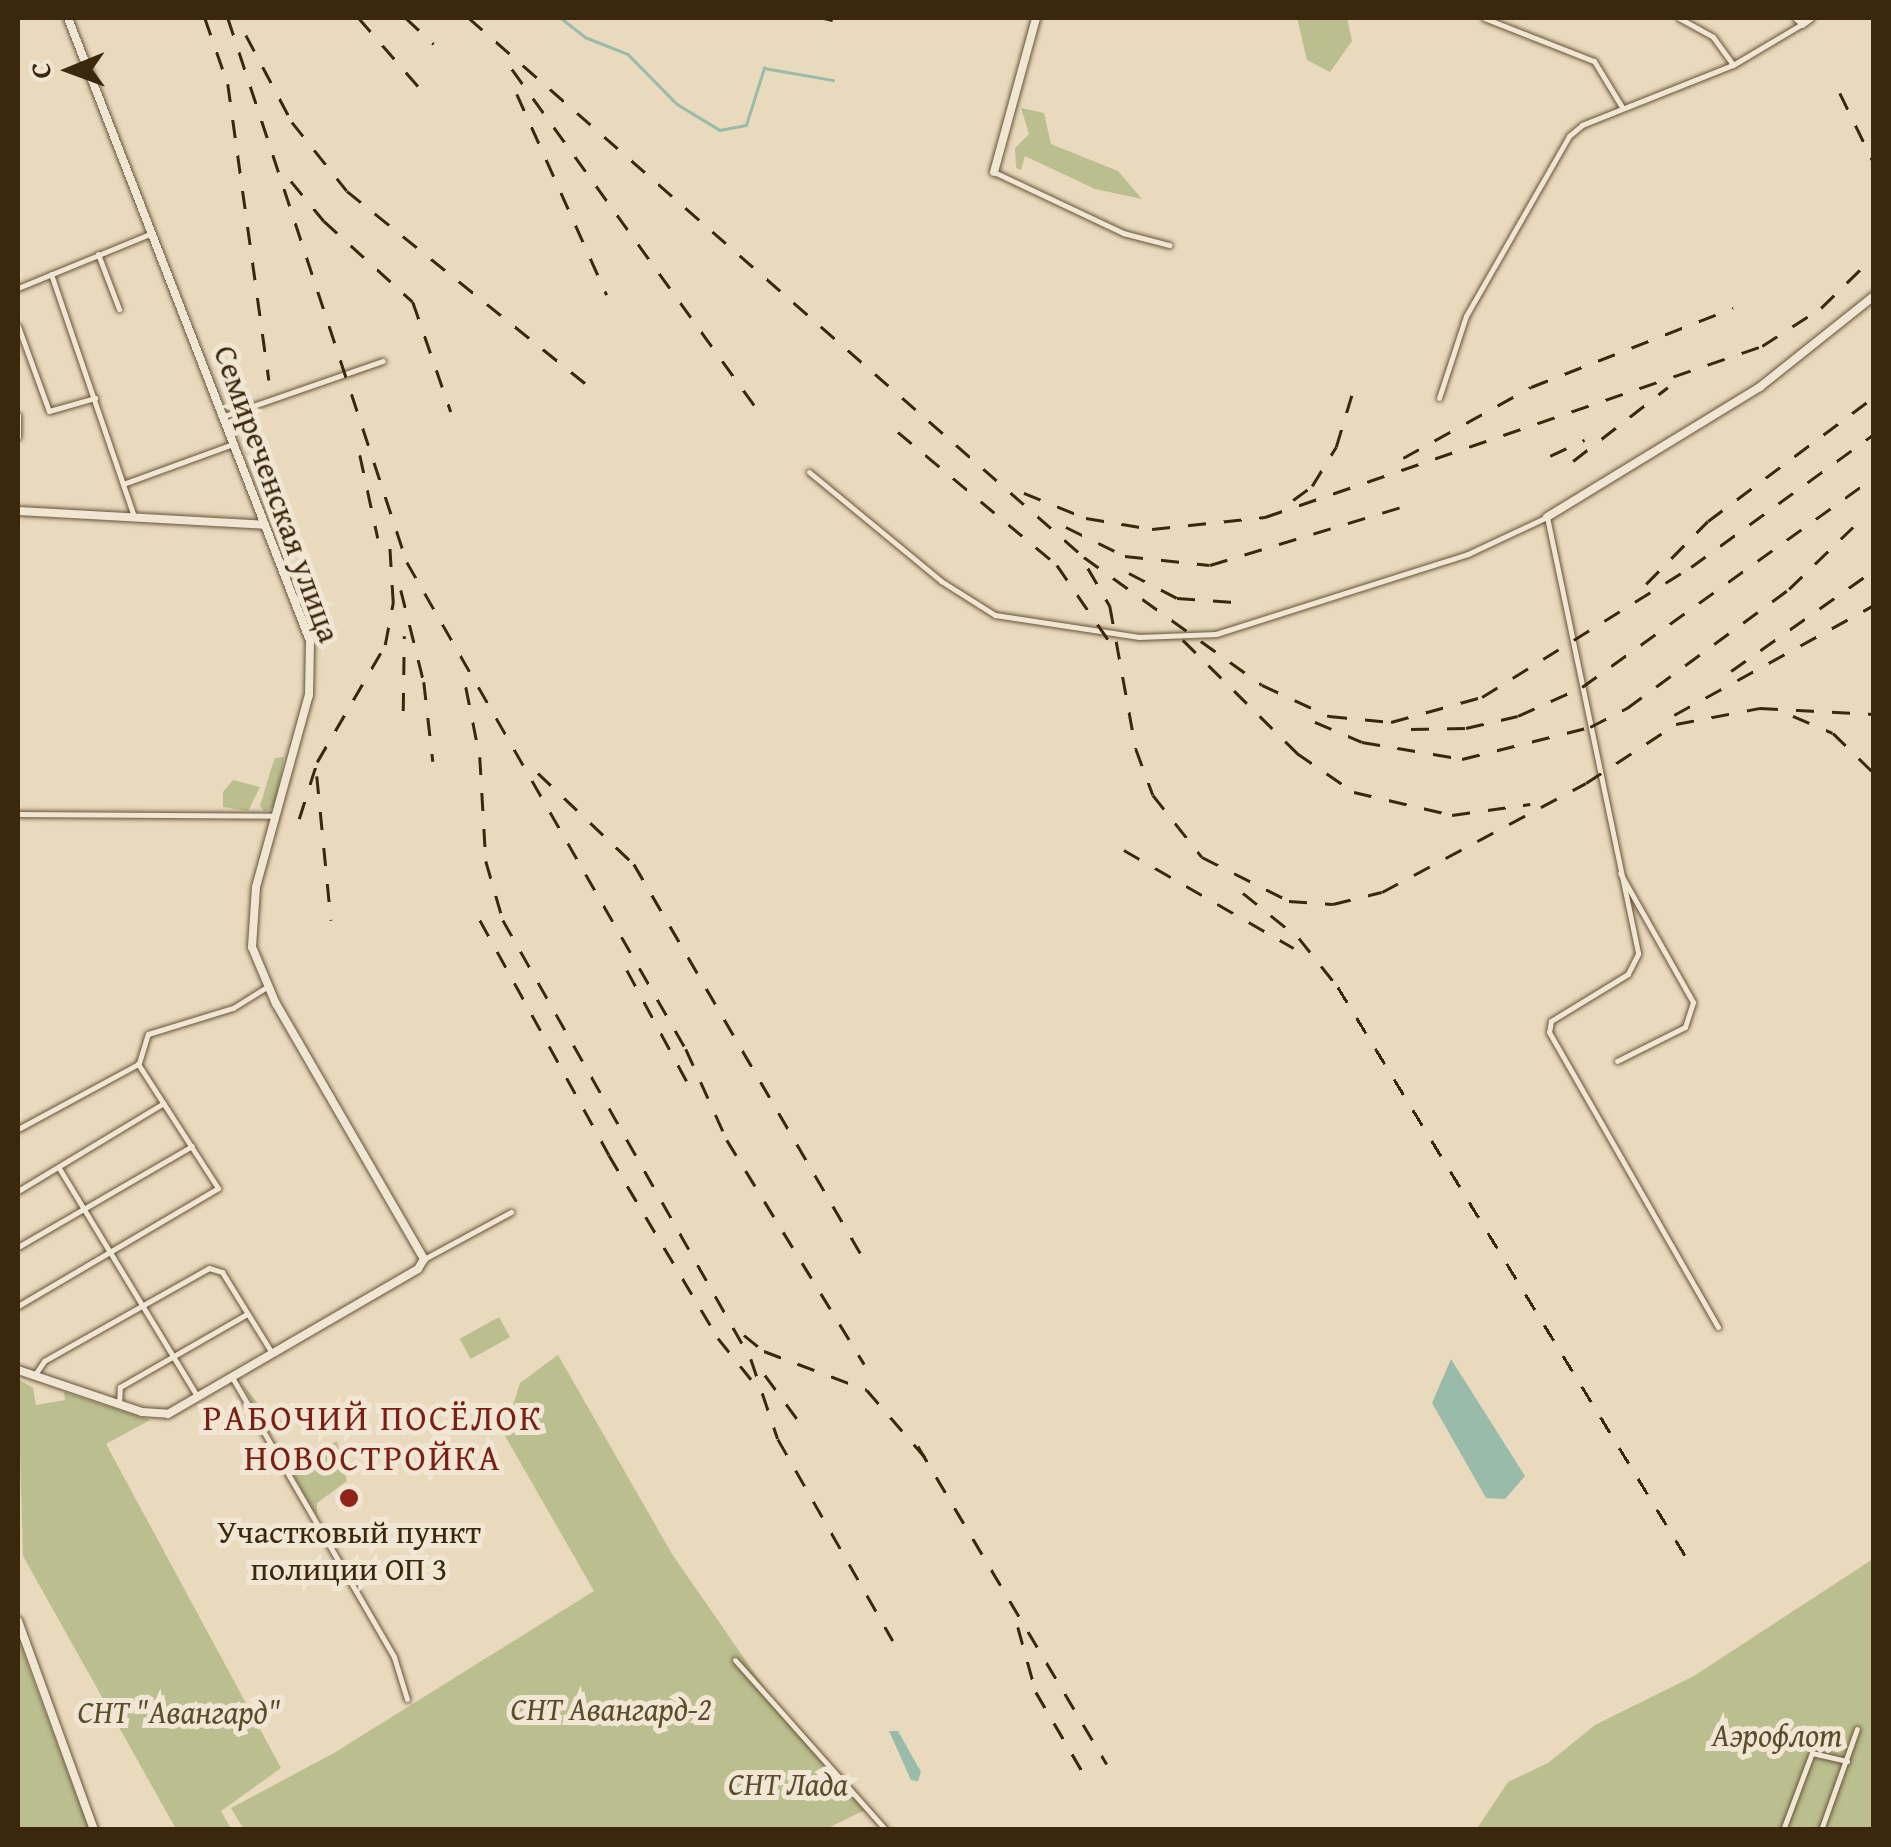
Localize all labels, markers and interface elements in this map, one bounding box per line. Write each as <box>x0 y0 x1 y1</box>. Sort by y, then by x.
north arrow <box>20 20 120 120</box>
text: С <box>19 62 60 79</box>
street label: Семиреченская улица <box>205 340 349 648</box>
district label: РАБОЧИЙ ПОСЁЛОК НОВОСТРОЙКА <box>203 1397 543 1479</box>
marker: Участковый пункт полиции ОП 3 <box>338 1487 360 1509</box>
place label: Участковый пункт полиции ОП 3 <box>217 1514 481 1589</box>
park label: СНТ Авангард-2 <box>511 1690 711 1728</box>
park label: СНТ "Авангард" <box>77 1693 281 1731</box>
park label: Аэрофлот <box>1712 1716 1842 1754</box>
park label: СНТ Лада <box>728 1765 848 1803</box>

